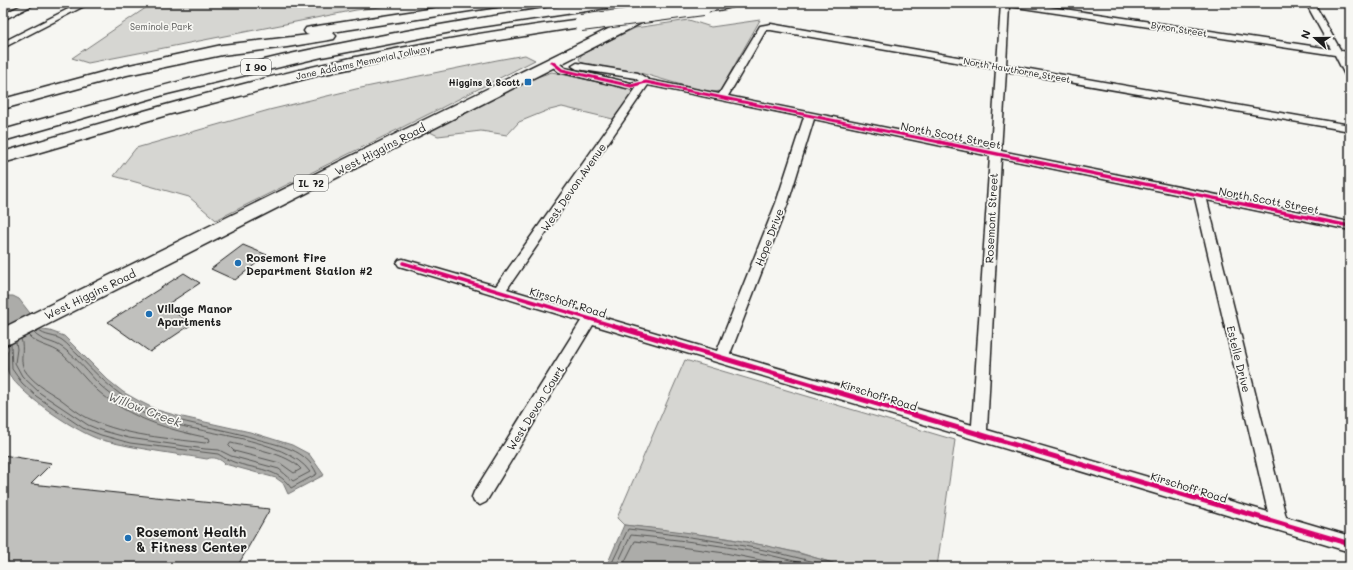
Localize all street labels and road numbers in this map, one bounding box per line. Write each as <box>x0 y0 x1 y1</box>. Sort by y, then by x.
street label: Byron Street <box>1150 19 1208 39</box>
street label: Jane Addams Memorial Tollway <box>295 42 431 82</box>
street label: North Hawthorne Street <box>963 55 1071 85</box>
road number: I 90 <box>241 59 271 75</box>
street label: North Scott Street <box>899 118 1003 152</box>
street label: West Higgins Road <box>332 120 428 178</box>
street label: West Devon Avenue <box>537 140 609 234</box>
street label: Rosemont Street <box>981 172 1001 264</box>
road number: IL 72 <box>294 175 328 191</box>
street label: North Scott Street <box>1217 183 1321 217</box>
street label: Hope Drive <box>751 206 787 268</box>
street label: West Higgins Road <box>42 265 138 323</box>
street label: Kirschoff Road <box>528 283 608 321</box>
street label: Estelle Drive <box>1223 324 1255 394</box>
street label: West Devon Court <box>503 363 567 453</box>
street label: Kirschoff Road <box>839 376 919 414</box>
street label: Kirschoff Road <box>1149 468 1229 506</box>

